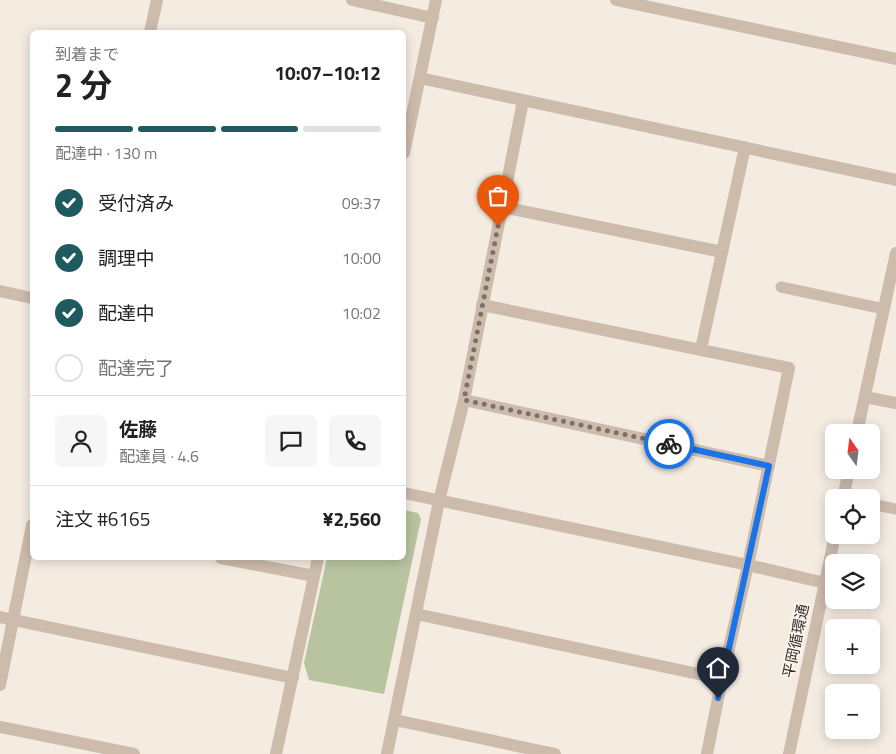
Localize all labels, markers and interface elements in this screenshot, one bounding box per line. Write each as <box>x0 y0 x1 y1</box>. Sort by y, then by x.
text: 到着まで <box>55 42 119 66</box>
text: 10:07–10:12 <box>274 58 381 87</box>
text: 2 分 <box>55 61 112 109</box>
text: 配達中 · 130 m <box>55 141 157 165</box>
pin <box>477 175 519 226</box>
icon: bag <box>484 182 512 210</box>
text: 受付済み <box>98 188 174 217</box>
icon: check <box>55 189 83 217</box>
text: 09:37 <box>342 191 381 215</box>
text: 調理中 <box>98 243 155 272</box>
icon: check <box>55 244 83 272</box>
text: 10:00 <box>342 246 381 270</box>
text: 配達中 <box>98 298 155 327</box>
icon: check <box>55 299 83 327</box>
text: 10:02 <box>342 301 381 325</box>
text: 配達完了 <box>98 353 174 382</box>
text: 佐藤 <box>119 414 157 443</box>
button: person <box>55 415 107 467</box>
button: chat <box>265 415 317 467</box>
button: phone <box>329 415 381 467</box>
courier <box>644 419 694 469</box>
north arrow <box>825 424 880 479</box>
map controls <box>825 424 880 739</box>
icon: bike <box>655 430 683 458</box>
text: 配達員 · 4.6 <box>119 444 199 468</box>
button: locate <box>825 489 880 544</box>
text: 注文 #6165 <box>55 504 150 533</box>
text: ¥2,560 <box>323 504 381 533</box>
button: layers <box>825 554 880 609</box>
street label: 平岡循環通 <box>776 602 815 680</box>
button: + <box>825 619 880 674</box>
pin <box>697 647 739 698</box>
icon: home <box>704 654 732 682</box>
button: − <box>825 684 880 739</box>

